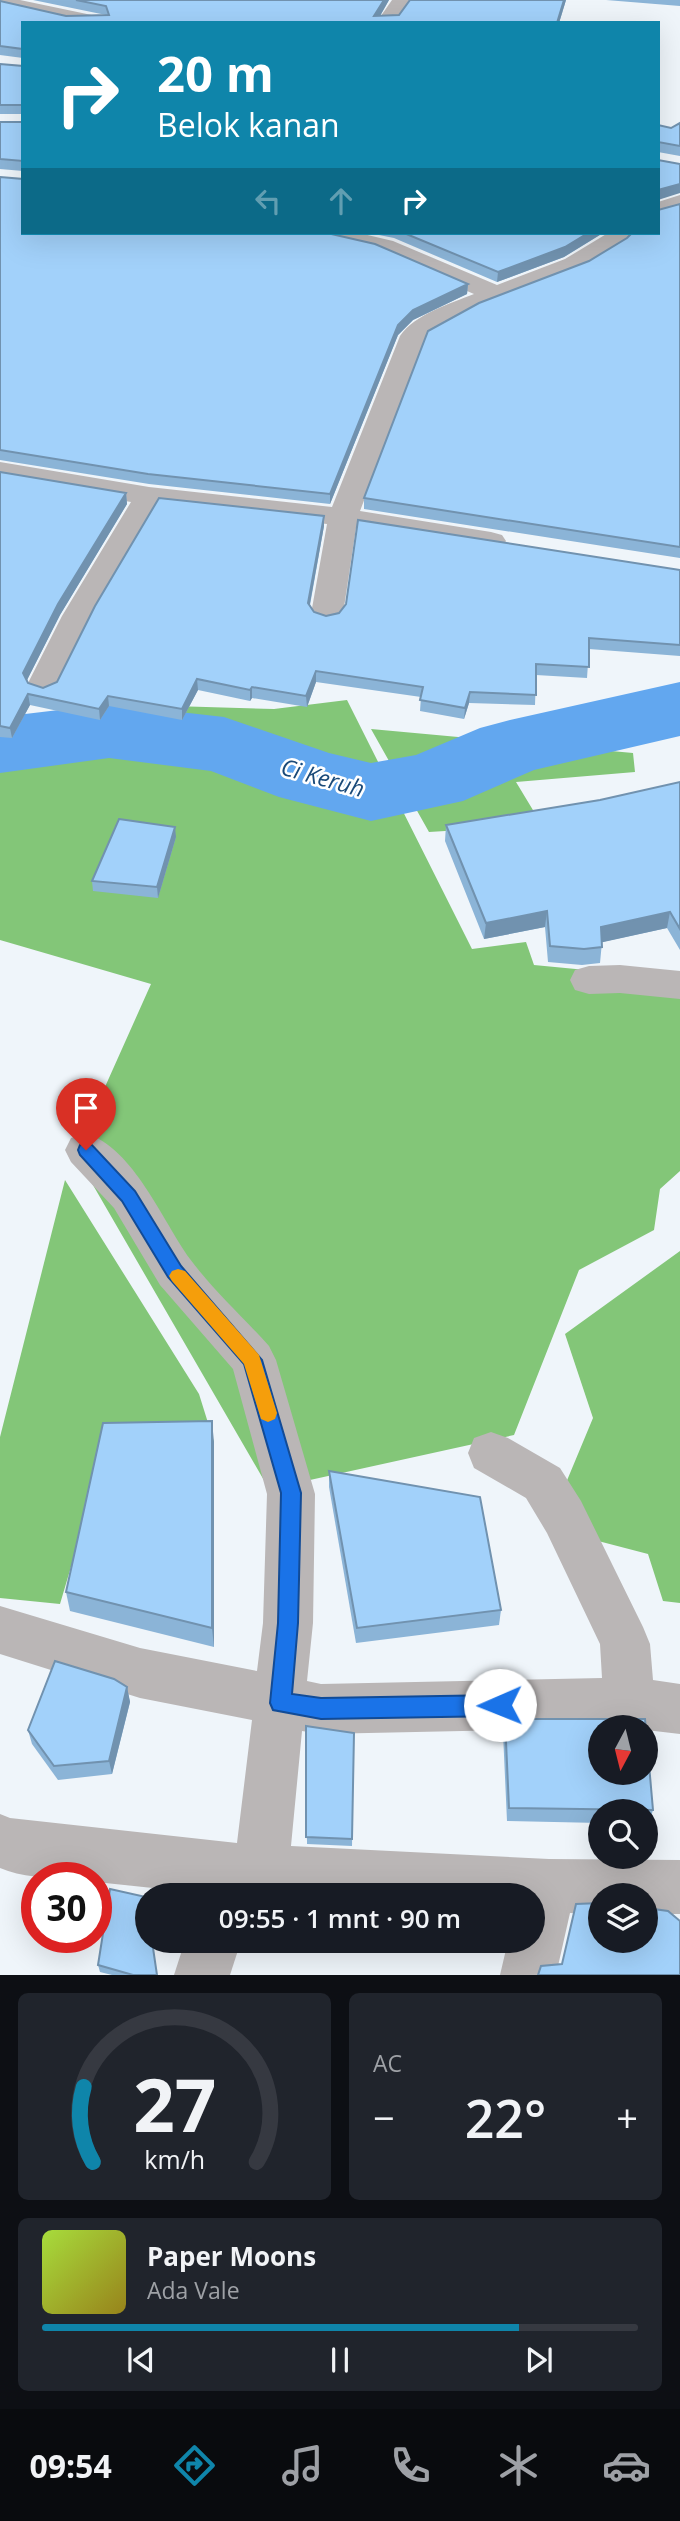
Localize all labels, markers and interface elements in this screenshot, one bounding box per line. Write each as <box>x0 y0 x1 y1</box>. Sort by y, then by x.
text: 20 m <box>157 40 274 106</box>
icon: right <box>42 49 133 140</box>
text: Belok kanan <box>157 103 340 146</box>
icon: left <box>249 182 287 220</box>
icon: ahead <box>322 182 360 220</box>
icon: right <box>395 182 433 220</box>
water label: Ci Keruh <box>278 750 368 804</box>
pin <box>56 1078 116 1150</box>
icon: arrive <box>67 1089 105 1127</box>
position arrow <box>463 1668 537 1742</box>
north arrow <box>588 1715 658 1785</box>
map controls <box>588 1715 658 1953</box>
button: search <box>588 1799 658 1869</box>
speed limit sign: 30 <box>21 1862 112 1953</box>
button: layers <box>588 1883 658 1953</box>
text: 09:55 · 1 mnt · 90 m <box>219 1900 461 1936</box>
text: AC <box>373 2047 402 2079</box>
text: 27 <box>133 2055 216 2154</box>
text: 22° <box>465 2082 546 2153</box>
text: − <box>373 2091 395 2143</box>
text: + <box>616 2091 638 2143</box>
text: km/h <box>144 2142 205 2176</box>
text: Paper Moons <box>147 2238 316 2274</box>
text: Ada Vale <box>147 2274 240 2306</box>
icon: previous <box>122 2341 160 2379</box>
icon: pause <box>321 2341 359 2379</box>
icon: next <box>520 2341 558 2379</box>
icon: directions <box>170 2441 219 2490</box>
icon: music <box>278 2441 327 2490</box>
icon: phone <box>386 2441 435 2490</box>
icon: climate <box>494 2441 543 2490</box>
icon: car <box>602 2441 651 2490</box>
text: 09:54 <box>29 2444 112 2487</box>

